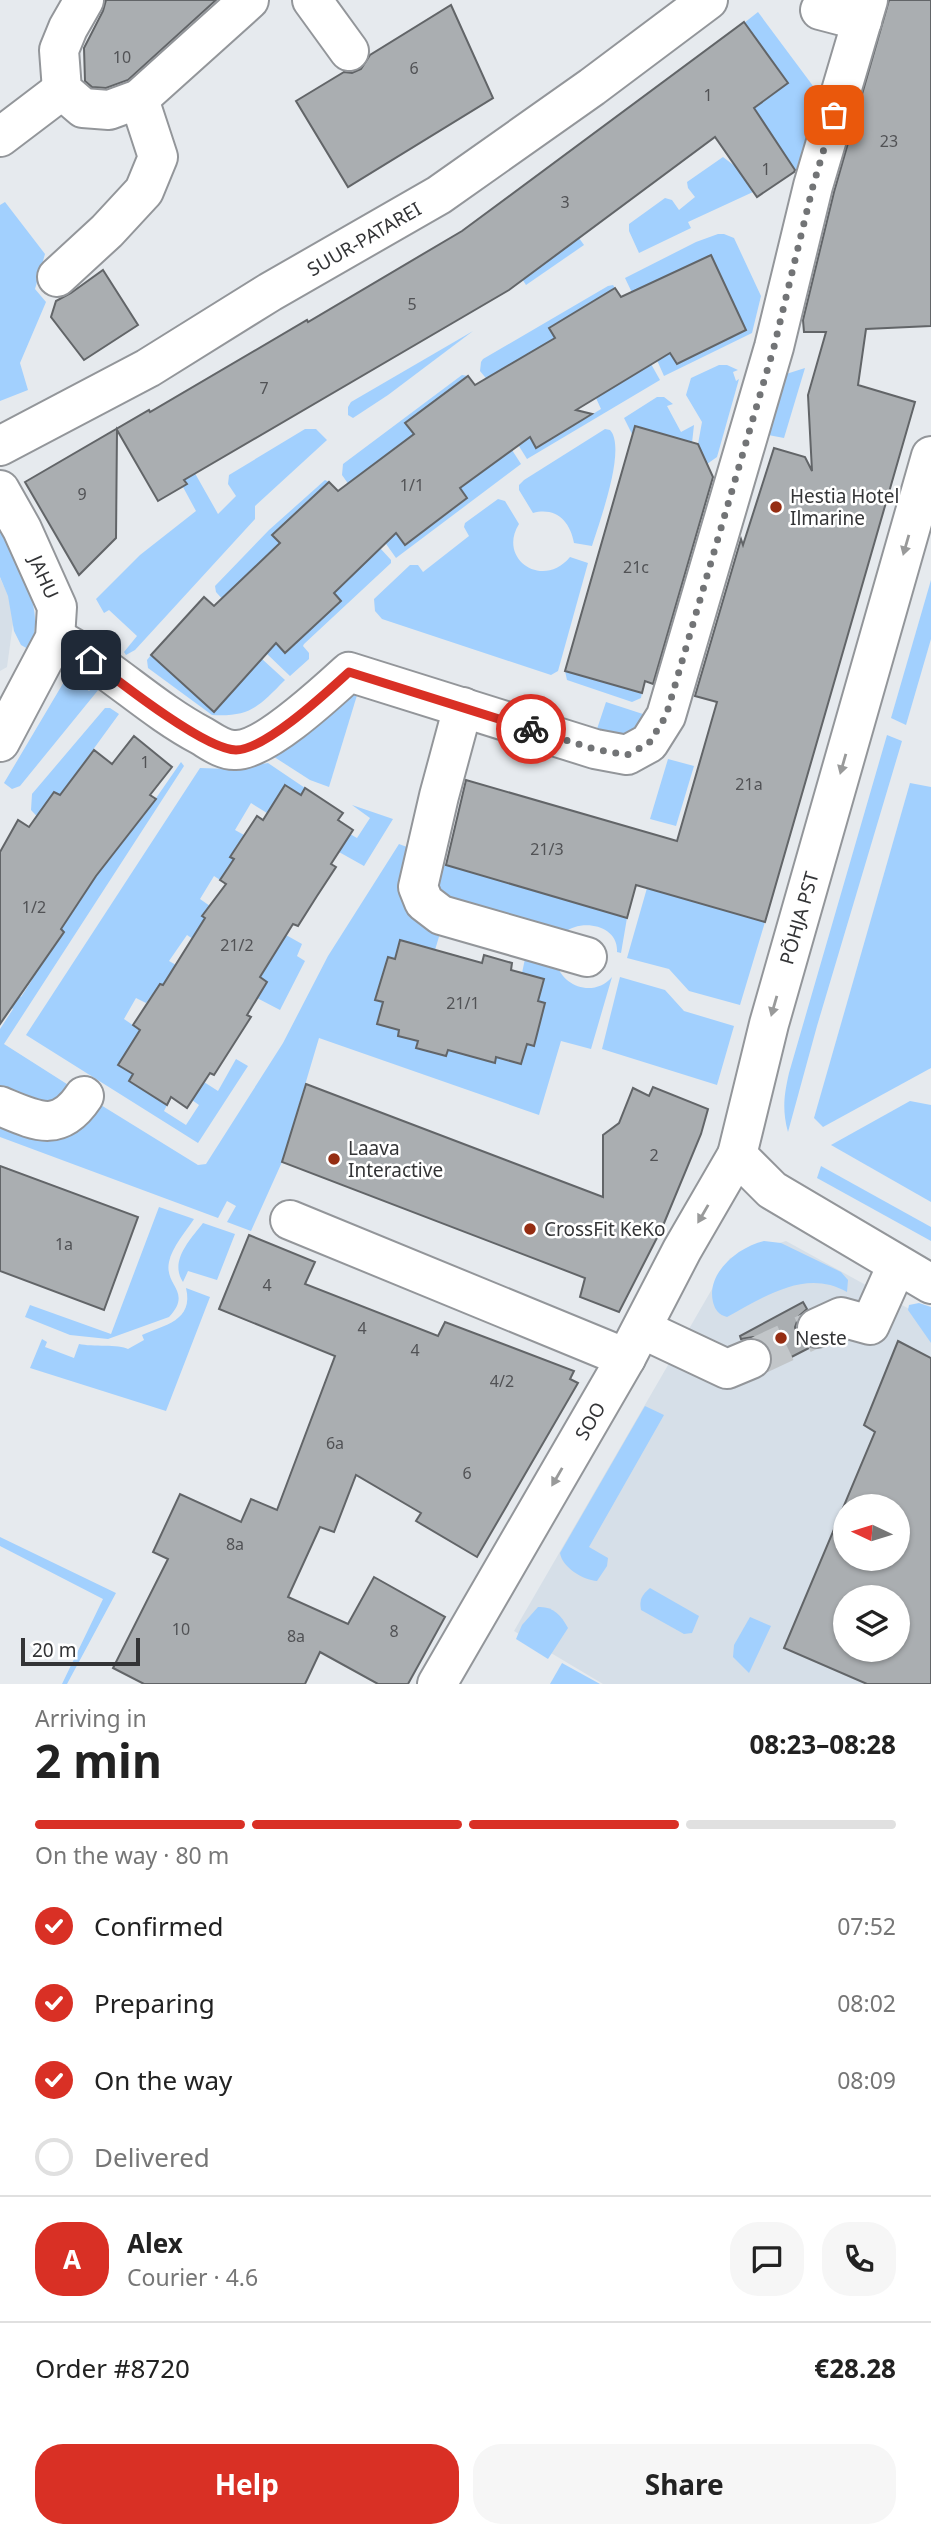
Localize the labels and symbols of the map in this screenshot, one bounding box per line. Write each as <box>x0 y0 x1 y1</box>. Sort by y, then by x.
house number: 10 <box>113 46 131 68</box>
house number: 6 <box>409 57 419 79</box>
house number: 1 <box>703 84 713 106</box>
pin <box>804 85 864 145</box>
house number: 23 <box>880 130 898 152</box>
house number: 1 <box>761 158 771 180</box>
house number: 3 <box>560 191 570 213</box>
street label: SUUR-PATAREI <box>302 196 426 282</box>
house number: 5 <box>407 293 417 315</box>
house number: 7 <box>259 377 269 399</box>
house number: 1/1 <box>400 474 424 496</box>
house number: 9 <box>77 483 87 505</box>
place label: Hestia Hotel Ilmarine <box>790 483 899 531</box>
marker: Hestia Hotel Ilmarine <box>768 499 784 515</box>
one-way arrow <box>900 535 910 556</box>
street label: JAHU <box>22 549 65 603</box>
house number: 21c <box>623 556 649 578</box>
pin <box>61 630 121 690</box>
courier <box>496 694 566 764</box>
house number: 1 <box>140 751 150 773</box>
one-way arrow <box>837 753 848 775</box>
house number: 21a <box>735 773 763 795</box>
house number: 21/3 <box>530 838 564 860</box>
street label: PÕHJA PST <box>773 868 825 967</box>
house number: 1/2 <box>22 896 46 918</box>
house number: 21/2 <box>220 934 254 956</box>
house number: 21/1 <box>446 992 480 1014</box>
one-way arrow <box>768 996 778 1017</box>
place label: Laava Interactive <box>348 1135 443 1183</box>
house number: 2 <box>649 1144 659 1166</box>
marker: Laava Interactive <box>326 1151 342 1167</box>
one-way arrow <box>696 1205 709 1224</box>
place label: CrossFit KeKo <box>544 1216 665 1242</box>
marker: CrossFit KeKo <box>522 1221 538 1237</box>
house number: 1a <box>55 1233 73 1255</box>
house number: 4 <box>262 1274 272 1296</box>
house number: 4 <box>357 1317 367 1339</box>
place label: Neste <box>795 1325 847 1351</box>
marker: Neste <box>773 1330 789 1346</box>
house number: 4 <box>410 1339 420 1361</box>
house number: 4/2 <box>490 1370 514 1392</box>
street label: SOO <box>569 1397 611 1445</box>
house number: 6a <box>326 1432 344 1454</box>
house number: 6 <box>462 1462 472 1484</box>
one-way arrow <box>551 1468 563 1487</box>
north arrow <box>833 1494 910 1572</box>
house number: 8a <box>226 1533 244 1555</box>
house number: 10 <box>172 1618 190 1640</box>
house number: 8 <box>389 1620 399 1642</box>
house number: 8a <box>287 1625 305 1647</box>
scale bar <box>21 1635 140 1667</box>

